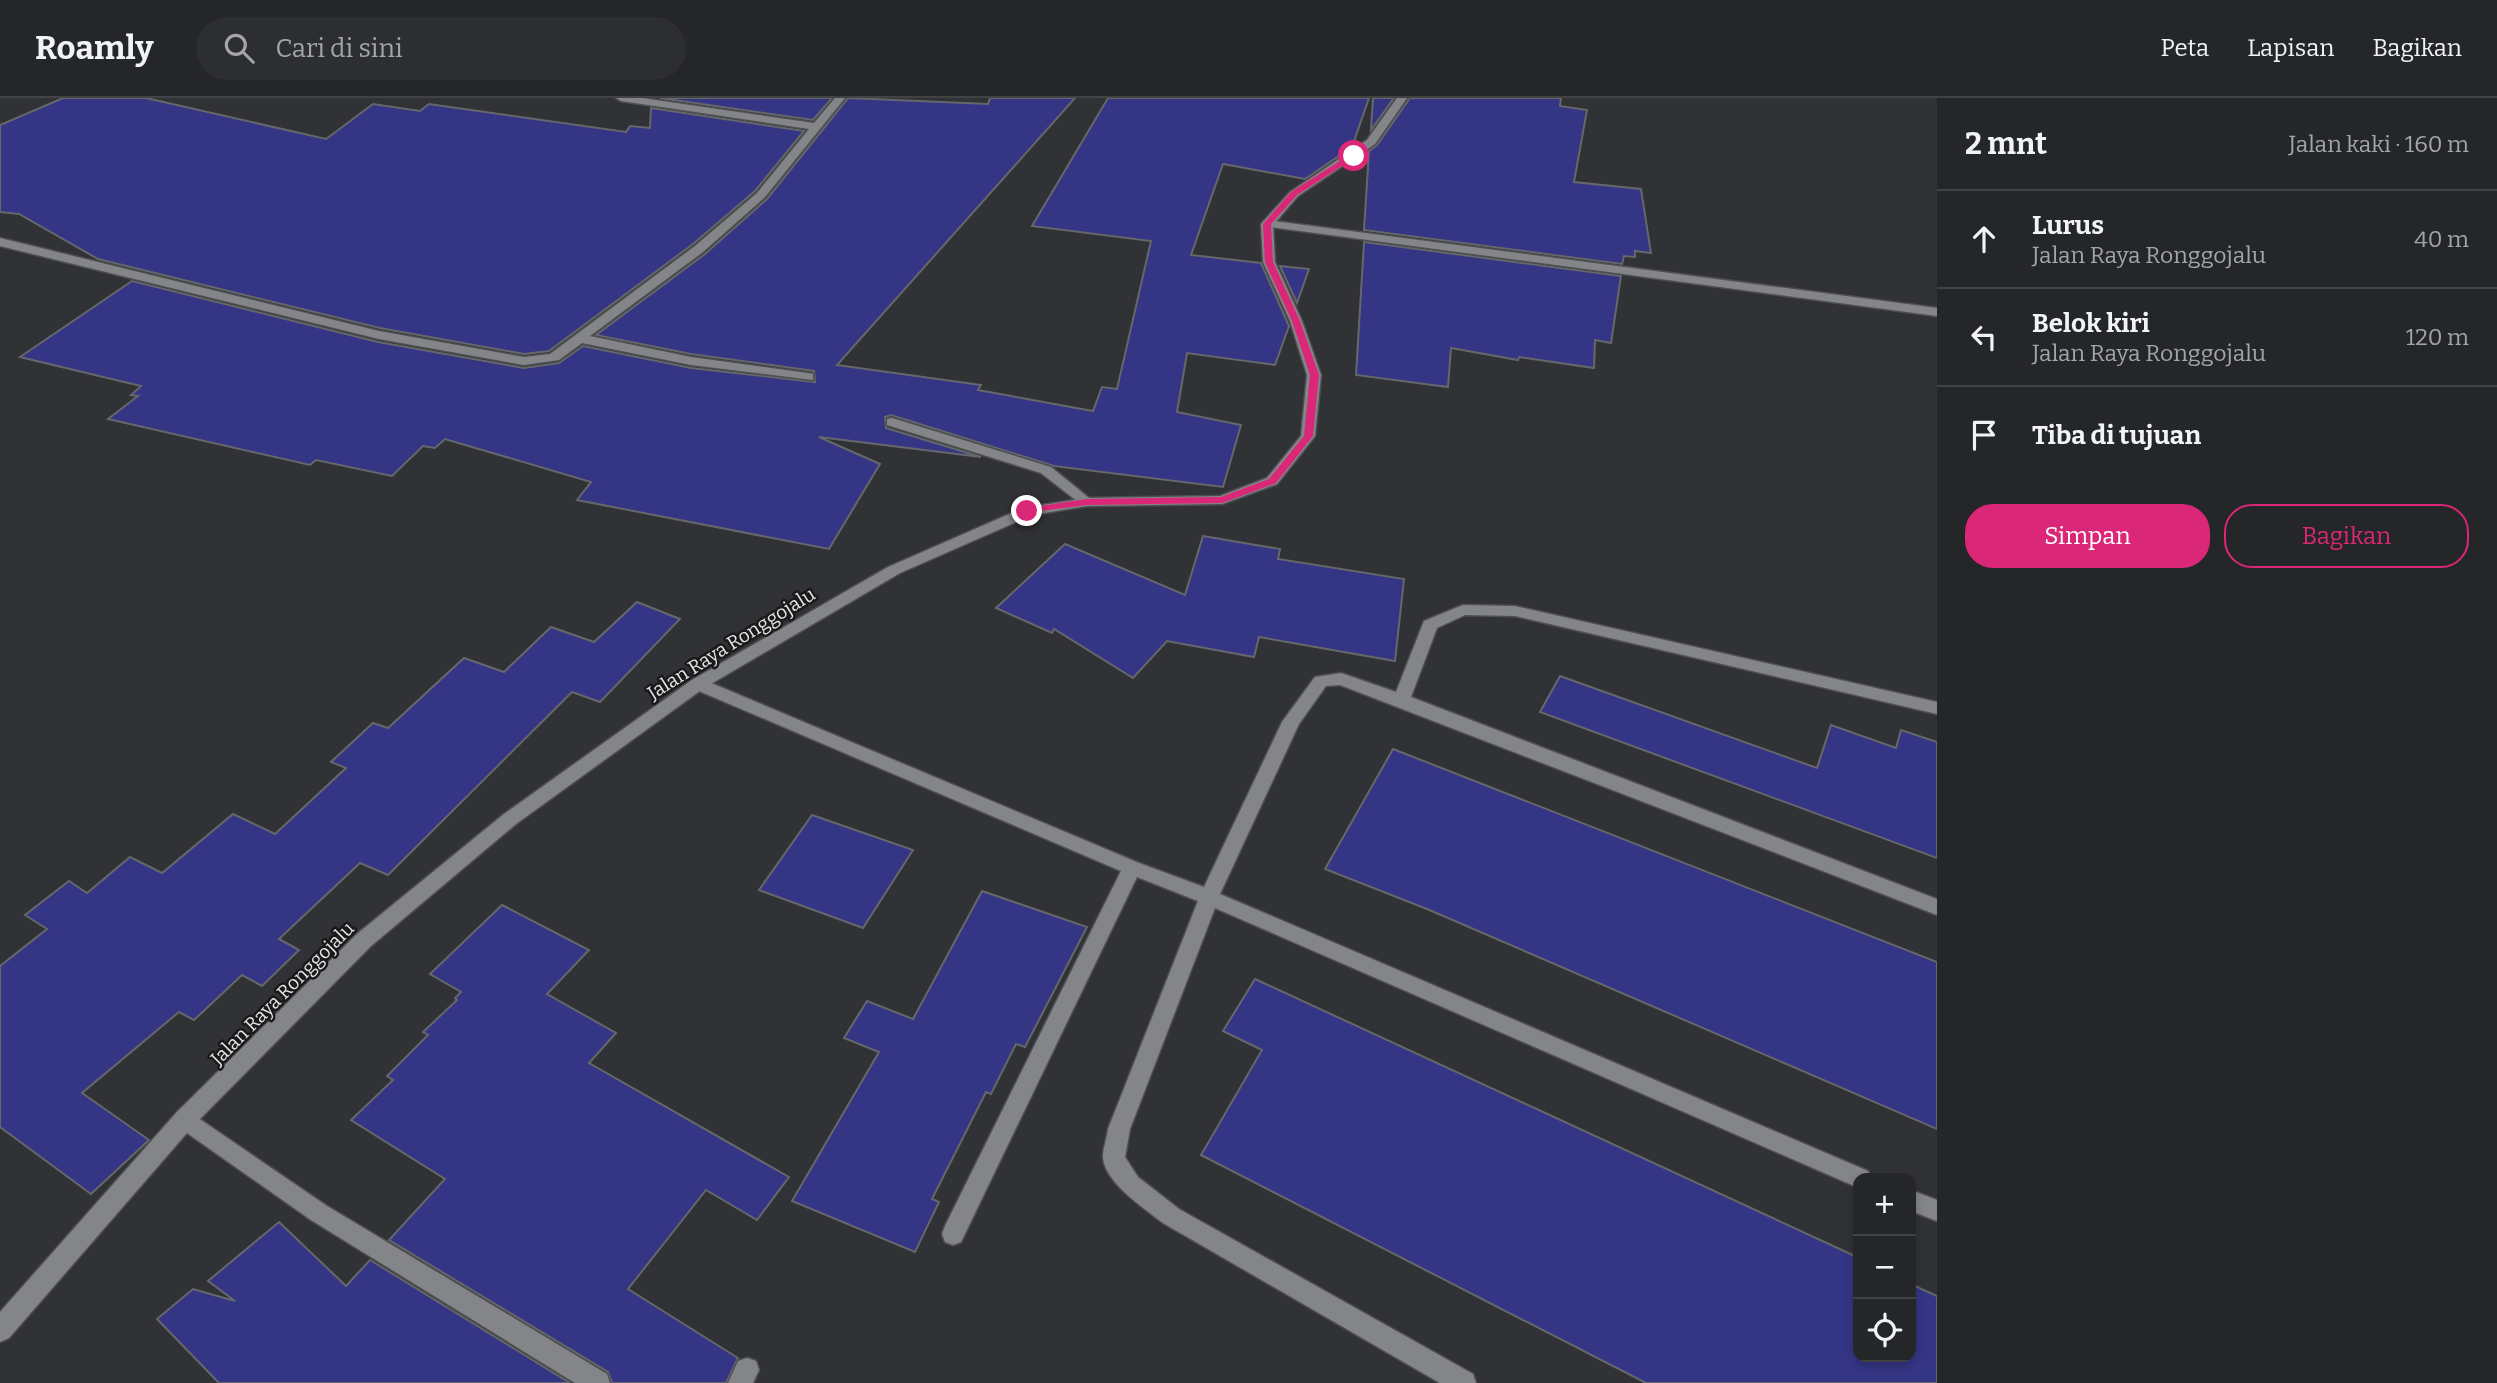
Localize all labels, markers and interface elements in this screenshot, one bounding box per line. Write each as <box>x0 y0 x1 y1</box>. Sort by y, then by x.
search box <box>196 17 686 80</box>
text: Roamly <box>35 28 154 68</box>
icon: search <box>220 29 258 67</box>
text: Cari di sini <box>276 33 403 64</box>
text: Peta <box>2161 34 2209 62</box>
text: Lapisan <box>2247 34 2334 62</box>
text: Bagikan <box>2372 34 2462 62</box>
text: 2 mnt <box>1965 126 2047 162</box>
text: Jalan kaki · 160 m <box>2289 130 2469 158</box>
route start <box>1338 140 1369 171</box>
text: Lurus <box>2032 210 2104 241</box>
icon: ahead <box>1965 220 2003 258</box>
text: 40 m <box>2414 225 2469 253</box>
text: Jalan Raya Ronggojalu <box>2032 241 2266 269</box>
text: Belok kiri <box>2032 308 2150 339</box>
icon: left <box>1965 318 2003 356</box>
text: 120 m <box>2406 323 2469 351</box>
text: Jalan Raya Ronggojalu <box>2032 339 2266 367</box>
icon: arrive <box>1965 416 2003 454</box>
text: Tiba di tujuan <box>2032 420 2201 451</box>
route end <box>1011 495 1042 526</box>
button: Simpan <box>1965 504 2210 568</box>
button: Bagikan <box>2224 504 2469 568</box>
street label: Jalan Raya Ronggojalu <box>642 582 820 705</box>
street label: Jalan Raya Ronggojalu <box>205 917 359 1071</box>
map controls <box>1853 1173 1916 1362</box>
button: + <box>1853 1173 1916 1236</box>
button: − <box>1853 1236 1916 1299</box>
button: locate <box>1853 1299 1916 1362</box>

